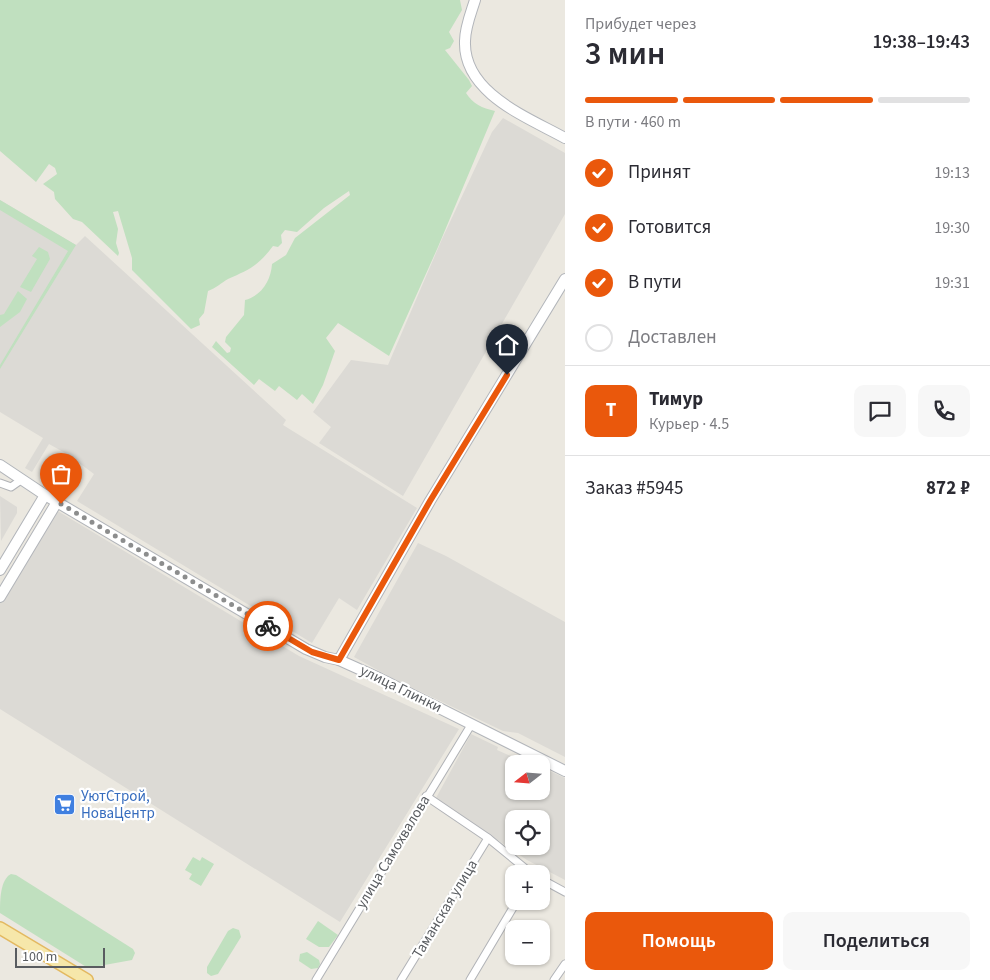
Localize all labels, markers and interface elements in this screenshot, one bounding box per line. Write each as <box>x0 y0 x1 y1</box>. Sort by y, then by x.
text: Прибудет через <box>585 13 696 35</box>
text: 19:38–19:43 <box>872 29 970 56</box>
text: 3 мин <box>585 31 665 77</box>
text: В пути · 460 m <box>585 111 681 133</box>
icon: check <box>585 159 613 187</box>
text: Принят <box>628 159 691 186</box>
text: 19:13 <box>934 162 970 184</box>
icon: check <box>585 214 613 242</box>
text: Готовится <box>628 214 711 241</box>
text: 19:30 <box>934 217 970 239</box>
icon: check <box>585 269 613 297</box>
text: В пути <box>628 269 682 296</box>
text: 19:31 <box>934 272 970 294</box>
pin <box>486 324 528 375</box>
text: Доставлен <box>628 324 717 351</box>
icon: home <box>493 331 521 359</box>
button: chat <box>854 385 906 437</box>
button: phone <box>918 385 970 437</box>
text: Тимур <box>649 386 703 413</box>
text: Т <box>606 397 616 424</box>
text: Курьер · 4.5 <box>649 413 729 435</box>
pin <box>40 453 82 504</box>
icon: bag <box>47 460 75 488</box>
text: Заказ #5945 <box>585 475 684 502</box>
text: 872 ₽ <box>926 475 970 502</box>
courier <box>243 601 293 651</box>
icon: bike <box>254 612 282 640</box>
street label: улица Глинки <box>356 660 446 718</box>
north arrow <box>505 755 550 800</box>
map controls <box>505 755 550 965</box>
place label: УютСтрой, НоваЦентр <box>81 786 155 824</box>
street label: улица Самохвалова <box>351 791 435 913</box>
supermarket icon: УютСтрой, НоваЦентр <box>53 793 77 817</box>
button: locate <box>505 810 550 855</box>
street label: Таманская улица <box>407 856 483 962</box>
button: + <box>505 865 550 910</box>
button: Помощь <box>585 912 773 970</box>
button: Поделиться <box>783 912 970 970</box>
button: − <box>505 920 550 965</box>
scale bar <box>15 945 105 968</box>
text: 100 m <box>22 947 57 967</box>

